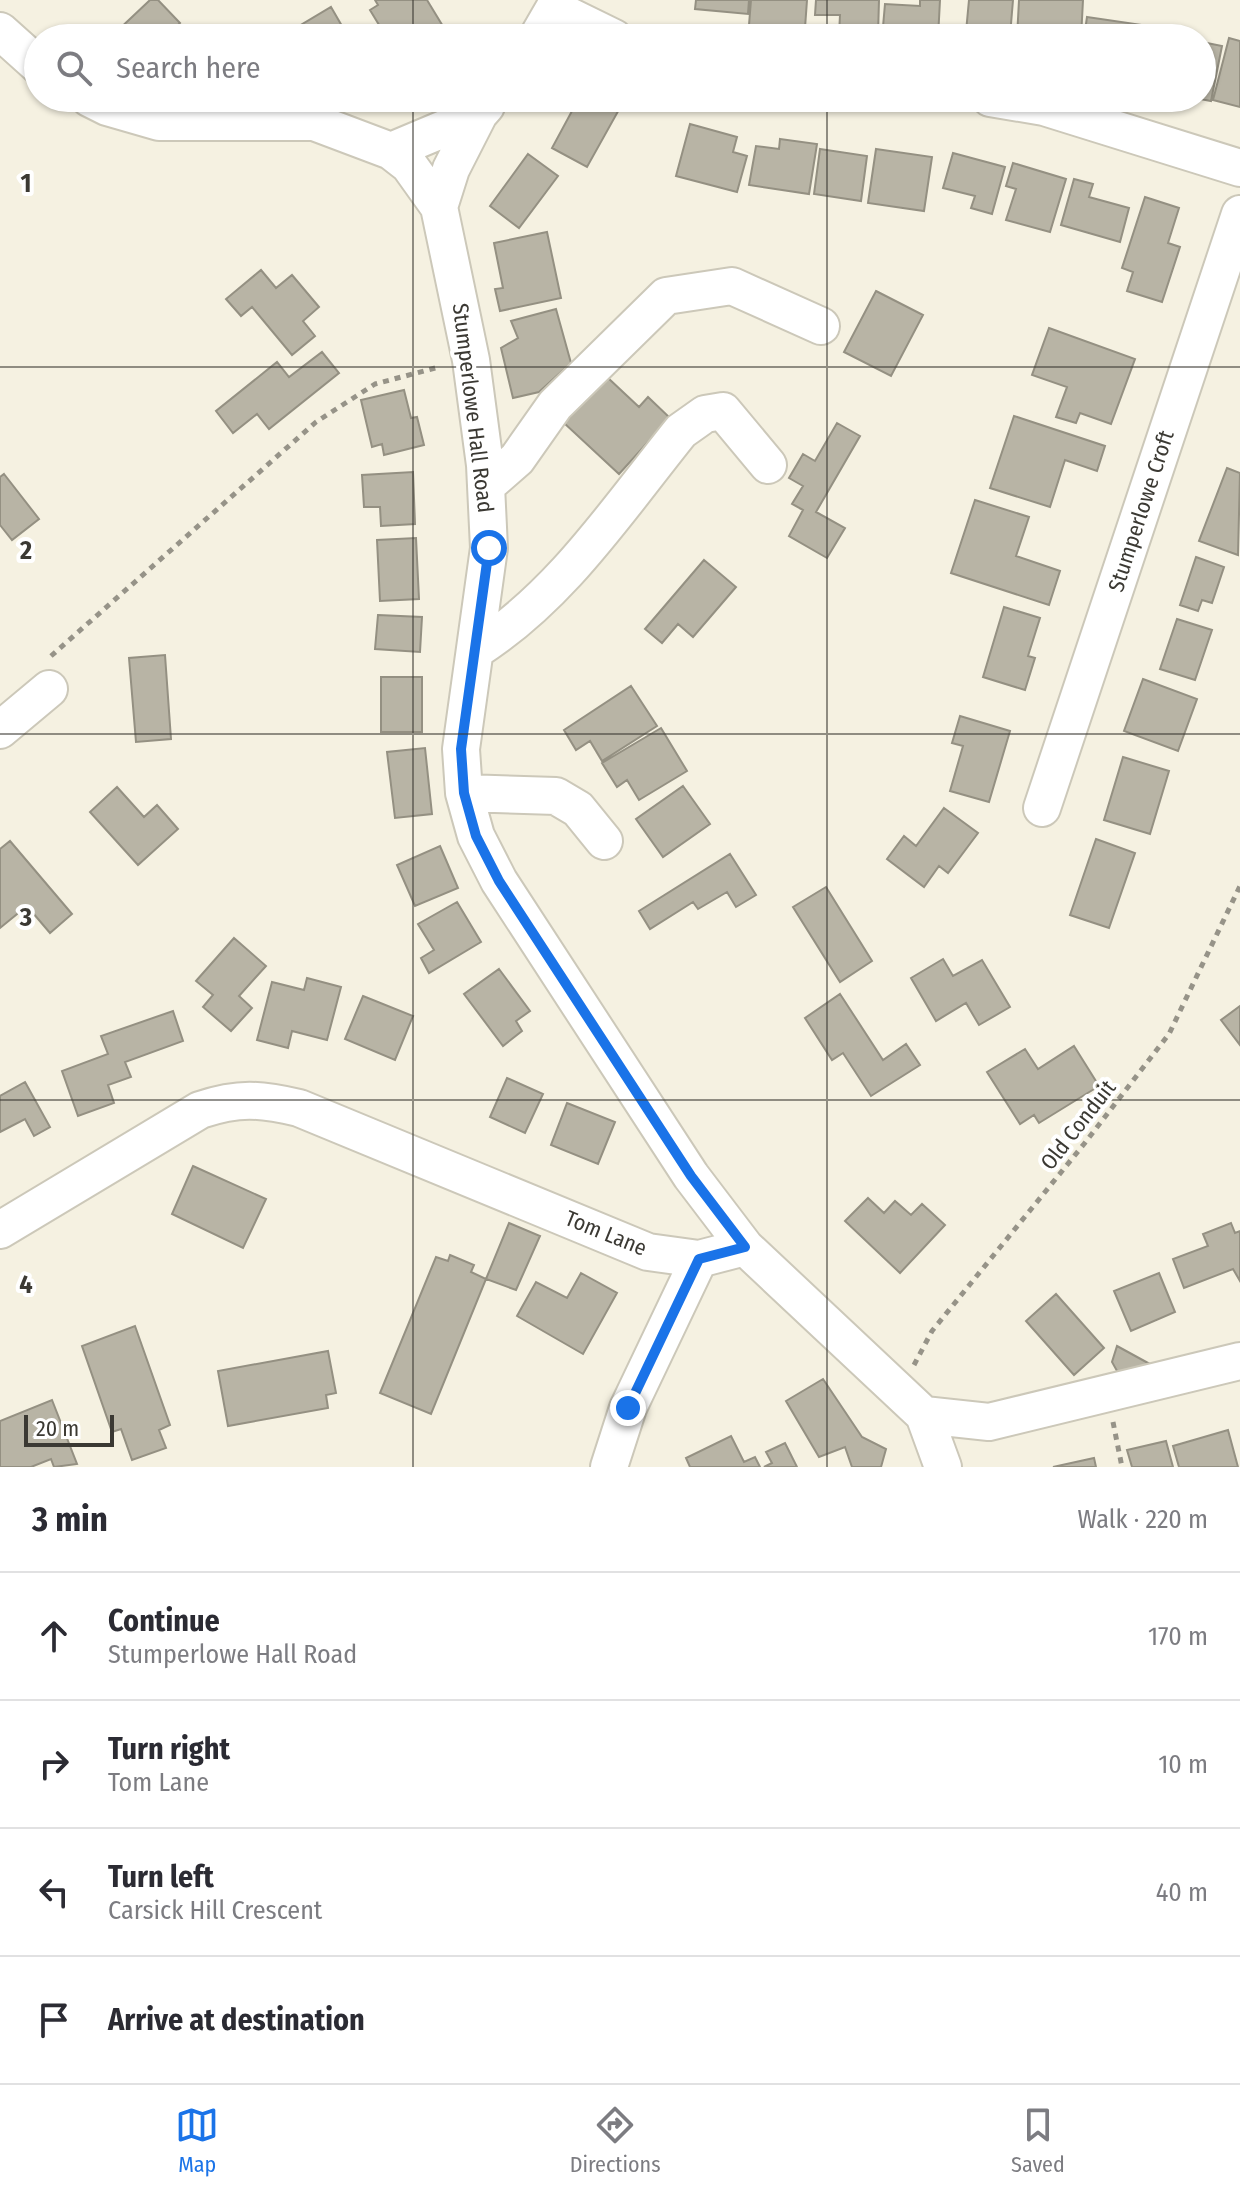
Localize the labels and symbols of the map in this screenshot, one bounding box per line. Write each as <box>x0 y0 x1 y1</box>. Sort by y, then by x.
text: 1 <box>21 168 32 199</box>
street label: Stumperlowe Hall Road <box>447 302 499 514</box>
street label: Stumperlowe Croft <box>1102 426 1180 595</box>
route start <box>471 530 507 566</box>
text: 2 <box>19 535 32 566</box>
text: 3 <box>19 902 32 933</box>
street label: Old Conduit <box>1035 1074 1122 1175</box>
street label: Tom Lane <box>561 1204 651 1262</box>
text: 4 <box>19 1269 33 1300</box>
route end <box>610 1390 646 1426</box>
scale bar <box>24 1411 114 1447</box>

